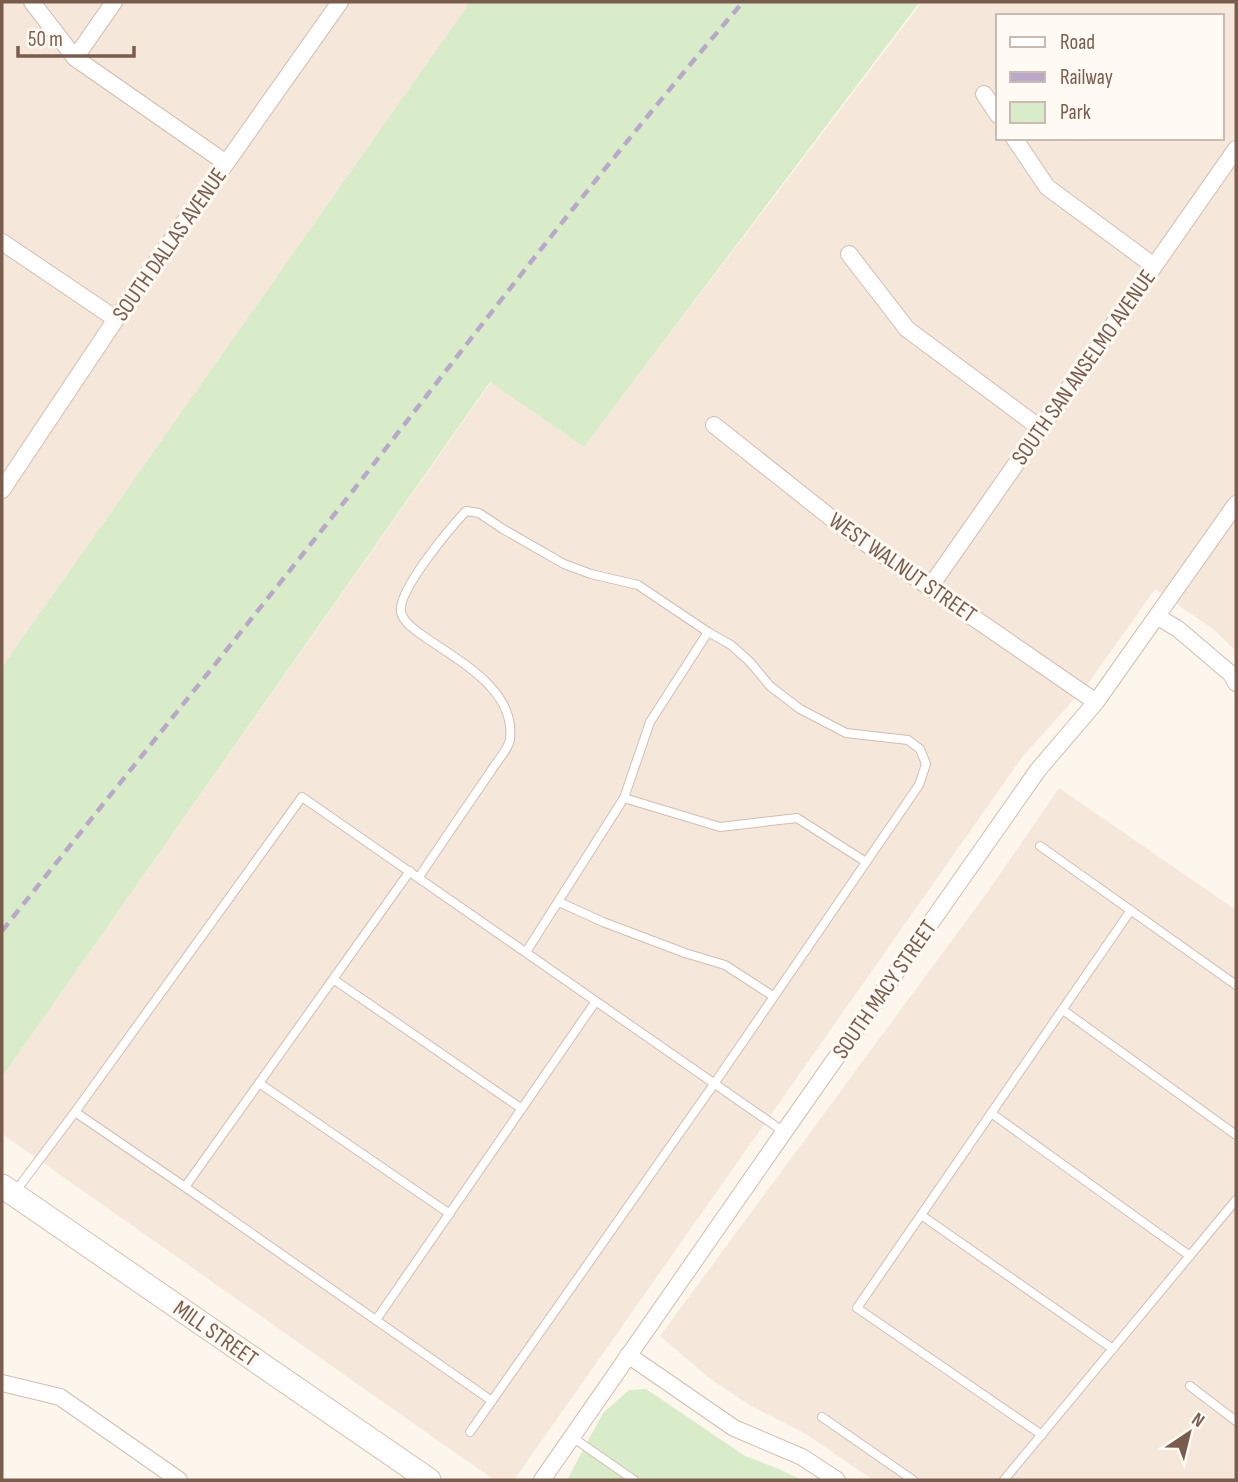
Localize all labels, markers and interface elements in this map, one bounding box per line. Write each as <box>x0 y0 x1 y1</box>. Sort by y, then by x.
scale bar <box>18 14 133 58</box>
legend <box>996 14 1224 140</box>
text: 50 m <box>28 27 63 52</box>
text: Road <box>1060 30 1095 55</box>
text: Railway <box>1060 65 1113 90</box>
text: Park <box>1060 100 1091 125</box>
street label: SOUTH DALLAS AVENUE <box>107 163 233 326</box>
street label: SOUTH SAN ANSELMO AVENUE <box>1006 265 1162 471</box>
street label: WEST WALNUT STREET <box>823 506 982 629</box>
street label: SOUTH MACY STREET <box>827 915 943 1064</box>
street label: MILL STREET <box>168 1295 263 1373</box>
north arrow <box>1154 1398 1224 1468</box>
text: N <box>1187 1408 1209 1433</box>

